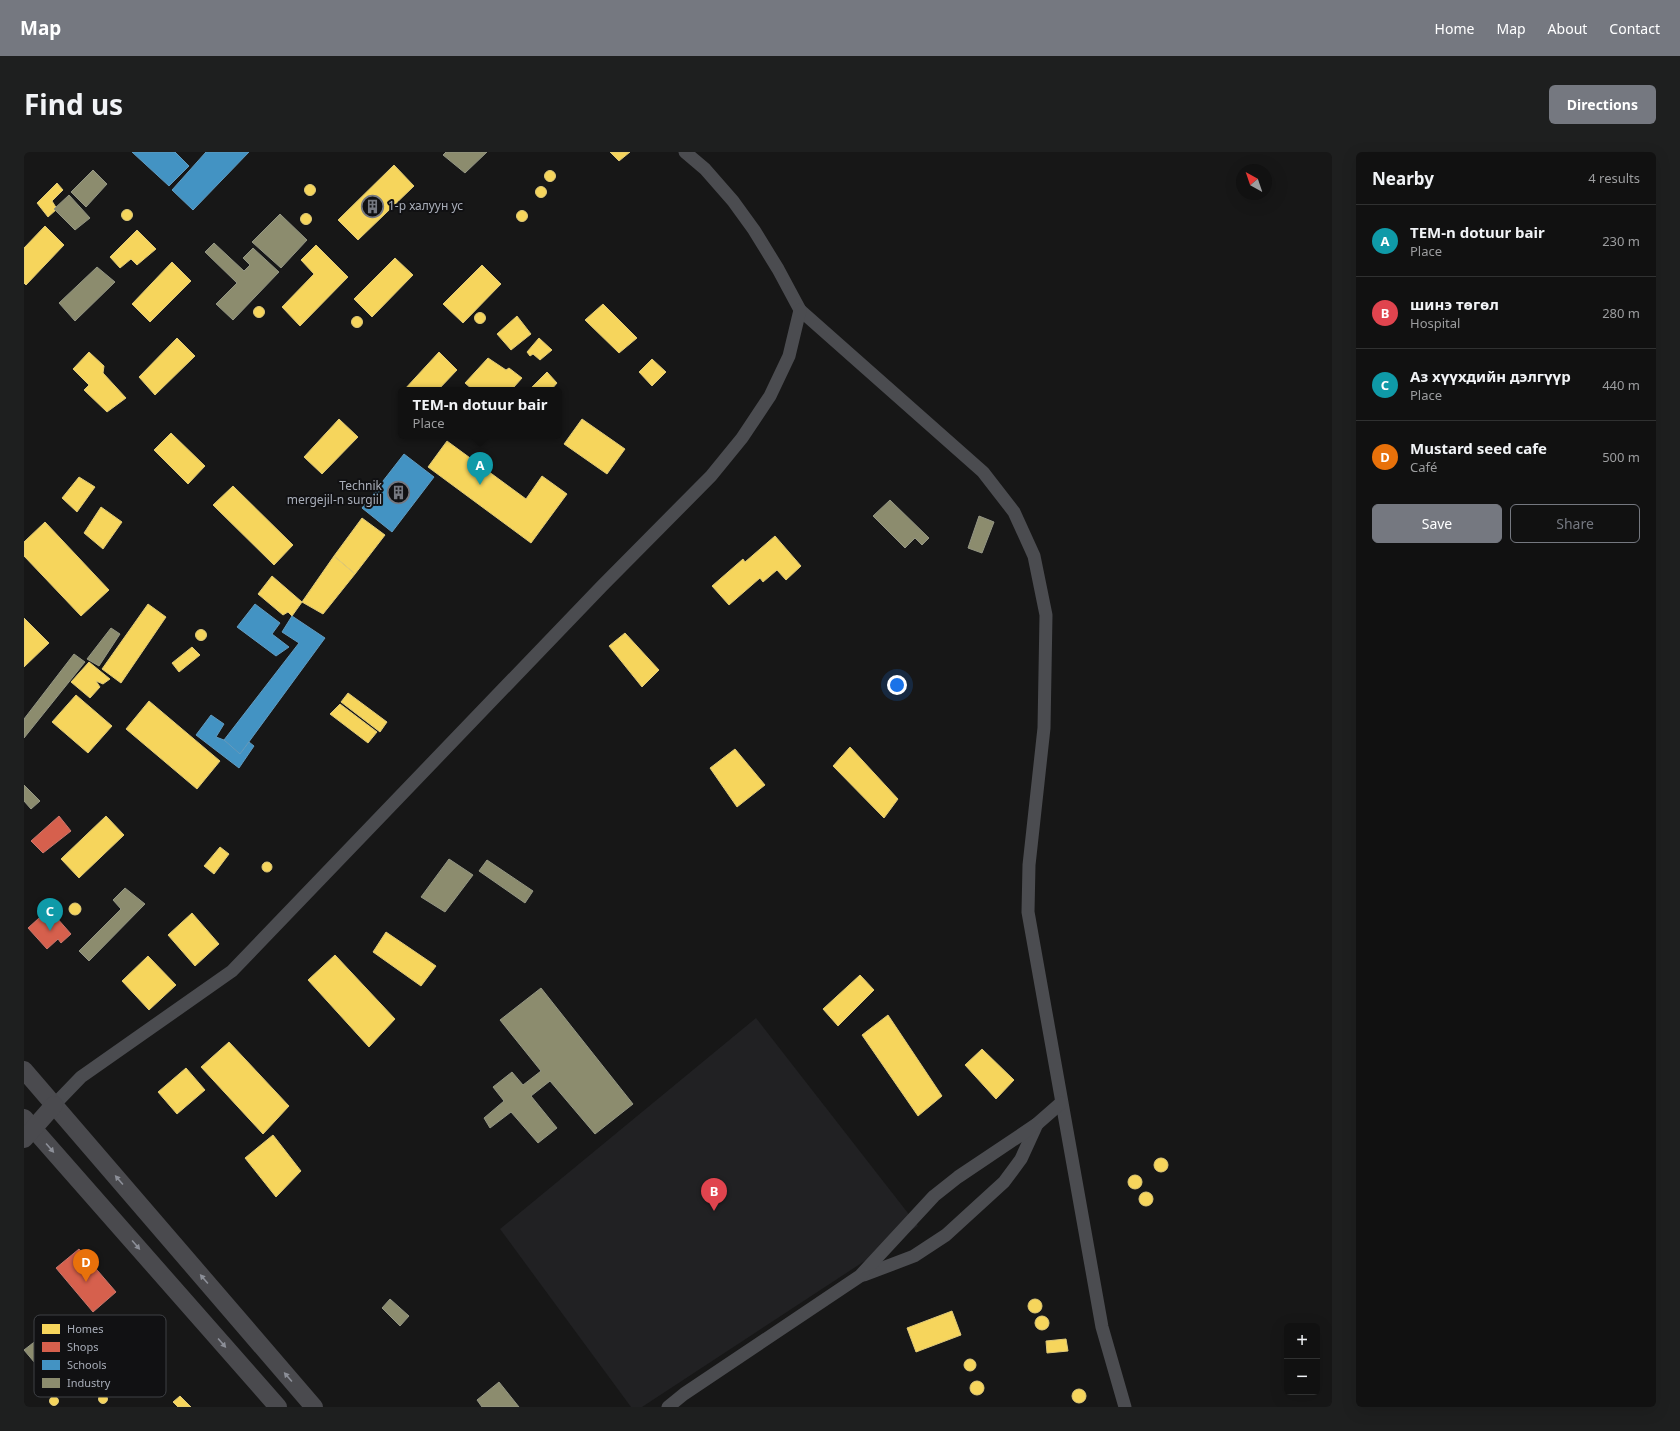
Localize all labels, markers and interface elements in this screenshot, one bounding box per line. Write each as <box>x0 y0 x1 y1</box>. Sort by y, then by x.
text: Map <box>20 15 61 41</box>
text: Home <box>1435 19 1474 38</box>
text: Map <box>1496 19 1526 38</box>
text: About <box>1548 19 1587 38</box>
text: Contact <box>1609 19 1660 38</box>
text: Find us <box>24 85 123 123</box>
button: Directions <box>1549 85 1656 124</box>
north arrow <box>1236 164 1272 200</box>
text: Nearby <box>1372 167 1434 190</box>
text: 4 results <box>1588 169 1640 187</box>
building icon: 1-р халуун ус <box>359 193 385 219</box>
place label: 1-р халуун ус <box>388 197 463 214</box>
text: TEM-n dotuur bair <box>1410 222 1545 242</box>
text: A <box>1381 232 1390 250</box>
text: 230 m <box>1602 232 1640 250</box>
text: Place <box>1410 242 1442 260</box>
text: шинэ төгөл <box>1410 294 1499 314</box>
text: B <box>1381 304 1389 322</box>
text: 280 m <box>1602 304 1640 322</box>
text: Hospital <box>1410 314 1460 332</box>
text: Аз хүүхдийн дэлгүүр <box>1410 366 1571 386</box>
text: C <box>1381 376 1389 394</box>
text: 440 m <box>1602 376 1640 394</box>
text: Place <box>1410 386 1442 404</box>
popup <box>398 387 562 439</box>
text: TEM-n dotuur bair <box>413 394 547 414</box>
text: Place <box>413 414 445 432</box>
text: Mustard seed cafe <box>1410 438 1547 458</box>
text: D <box>1380 448 1390 466</box>
text: 500 m <box>1602 448 1640 466</box>
pin: A <box>467 452 493 485</box>
text: Café <box>1410 458 1437 476</box>
place label: Technik mergejil-n surgiil <box>287 477 383 508</box>
building icon: Technik mergejil-n surgiil <box>385 480 411 506</box>
button: Save <box>1372 504 1502 543</box>
button: Share <box>1510 504 1640 543</box>
your location <box>887 675 907 695</box>
pin: C <box>37 898 63 931</box>
one-way arrow <box>45 1142 54 1153</box>
one-way arrow <box>115 1175 124 1185</box>
pin: B <box>701 1178 727 1211</box>
one-way arrow <box>131 1240 140 1250</box>
pin: D <box>73 1249 99 1282</box>
one-way arrow <box>199 1273 208 1284</box>
legend <box>34 1315 166 1397</box>
text: Homes <box>67 1321 104 1336</box>
map controls <box>1284 1323 1320 1395</box>
button: + <box>1284 1323 1320 1359</box>
one-way arrow <box>217 1337 226 1348</box>
text: Shops <box>67 1339 99 1354</box>
text: Schools <box>67 1357 107 1372</box>
button: − <box>1284 1359 1320 1395</box>
one-way arrow <box>284 1372 293 1383</box>
text: Industry <box>67 1375 111 1390</box>

